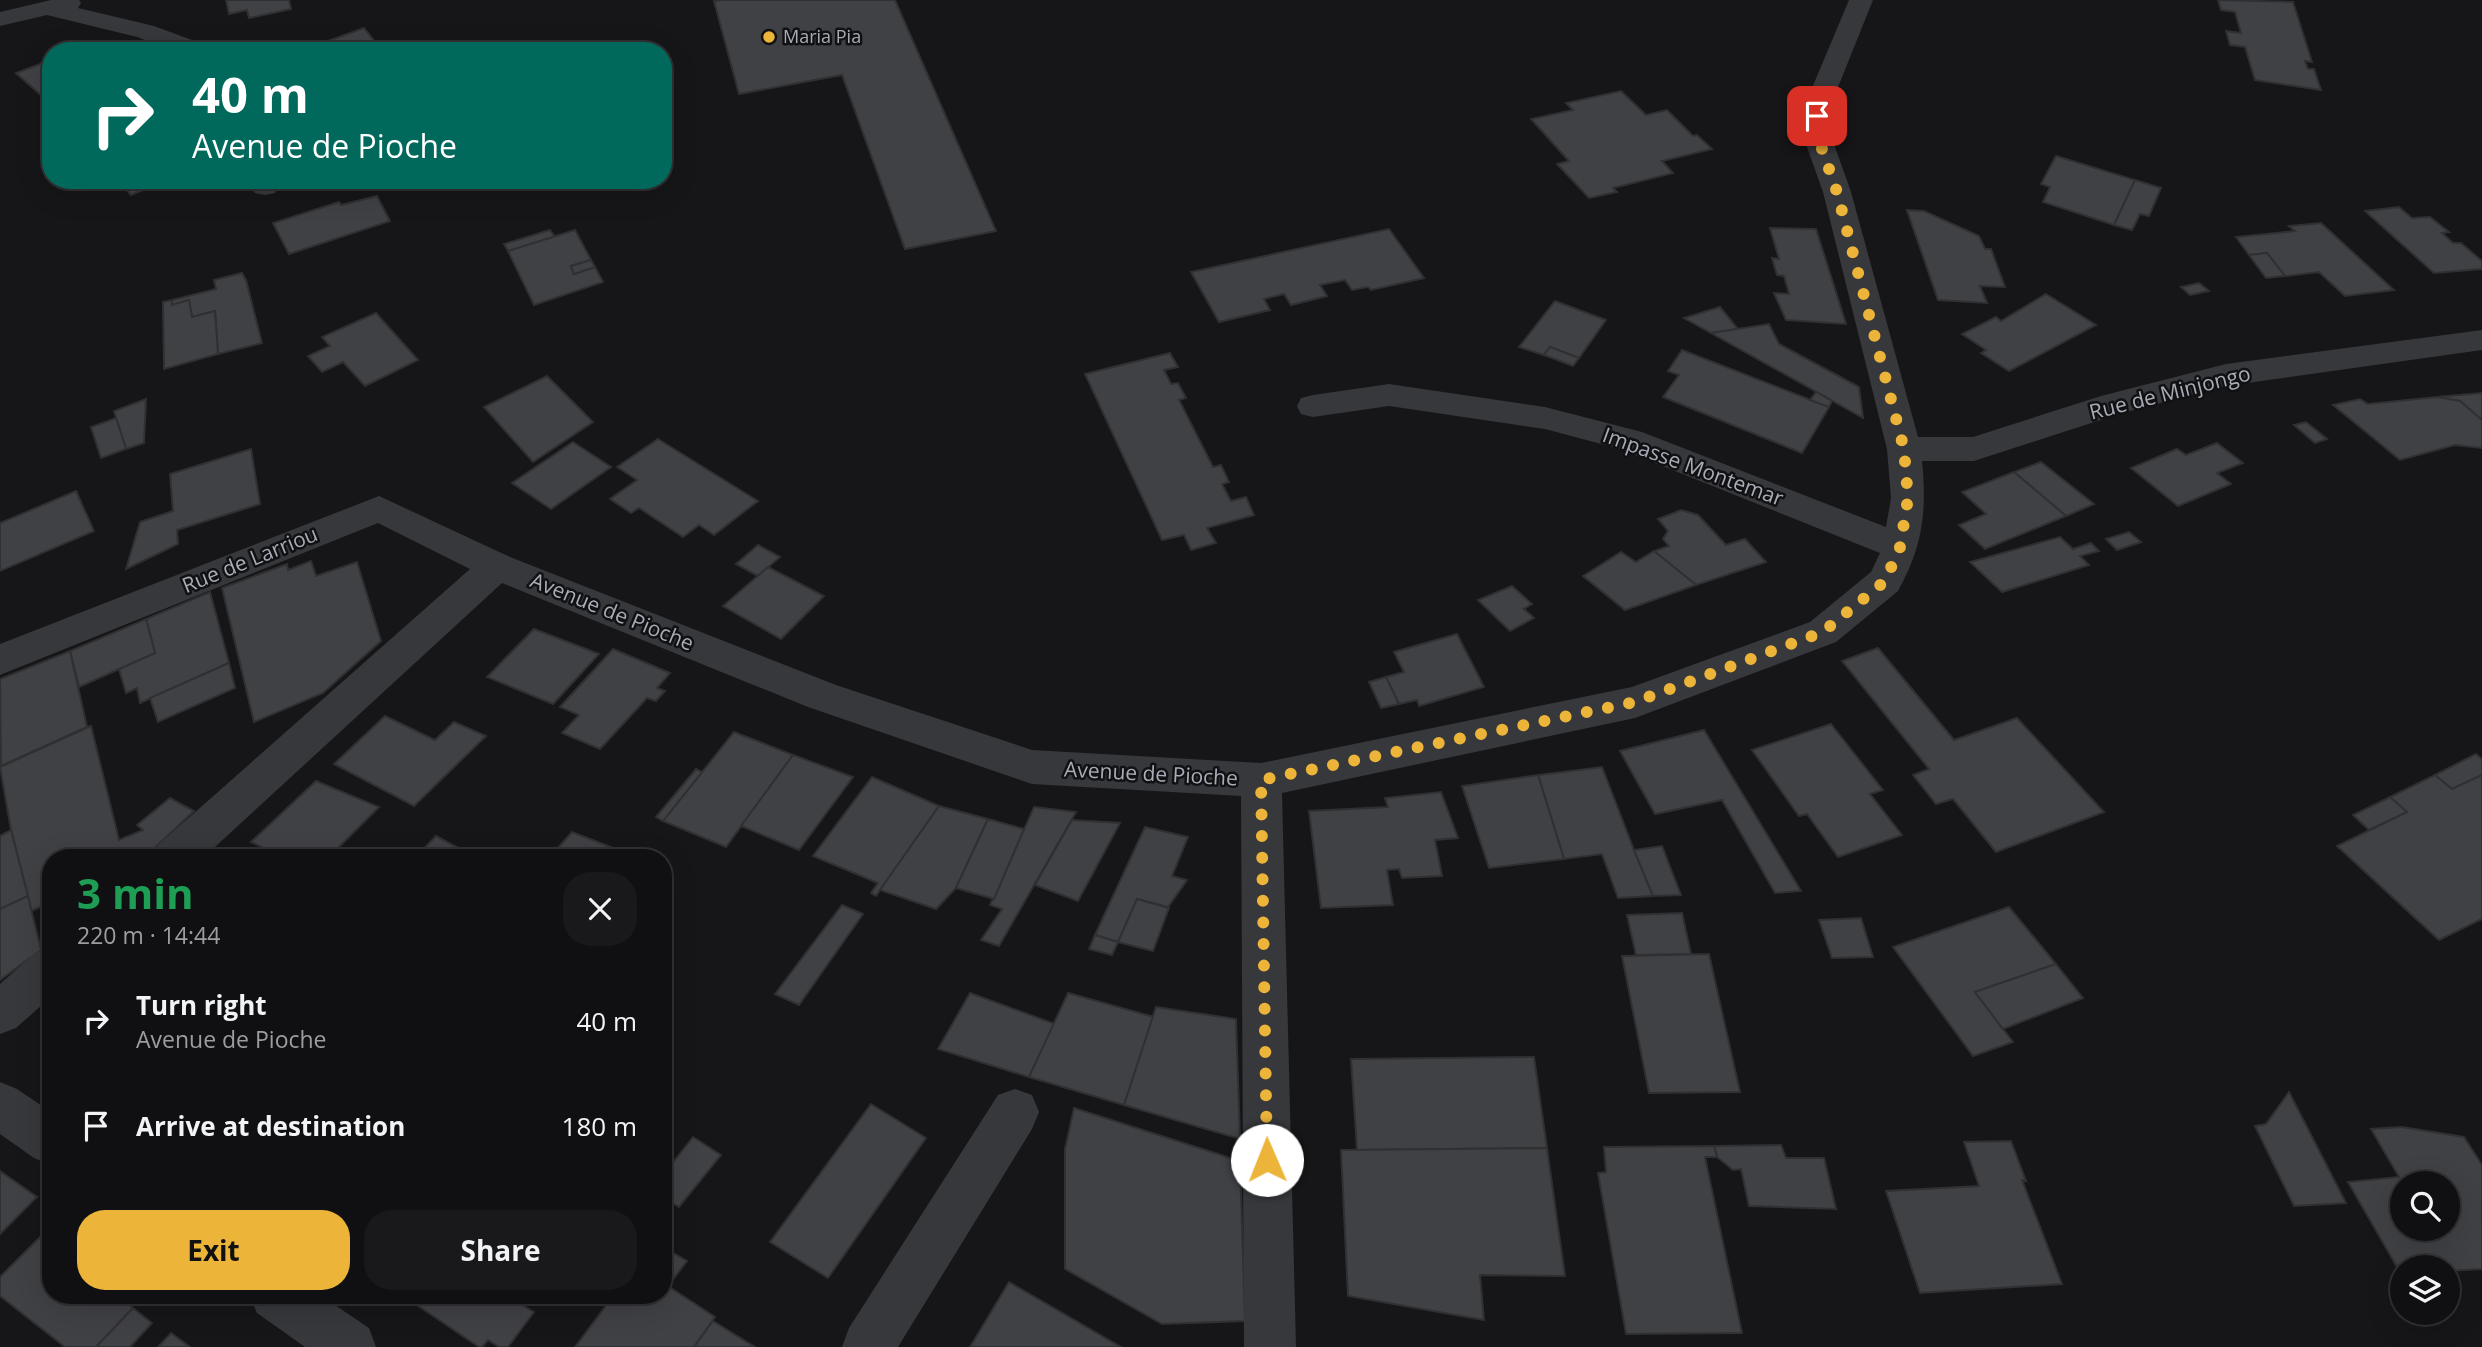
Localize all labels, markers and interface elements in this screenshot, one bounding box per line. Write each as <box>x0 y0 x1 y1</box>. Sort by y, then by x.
place label: Maria Pia <box>783 24 861 48</box>
marker: Maria Pia <box>761 29 777 45</box>
text: 40 m <box>192 61 309 127</box>
icon: right <box>77 70 168 161</box>
pin <box>1787 86 1847 146</box>
icon: arrive <box>1798 97 1836 135</box>
text: Avenue de Pioche <box>192 124 457 167</box>
street label: Rue de Minjongo <box>2086 358 2253 426</box>
street label: Impasse Montemar <box>1599 420 1788 512</box>
street label: Rue de Larriou <box>178 519 322 599</box>
street label: Avenue de Pioche <box>526 566 698 657</box>
street label: Avenue de Pioche <box>1063 754 1239 792</box>
text: 3 min <box>77 864 194 921</box>
button: close <box>563 872 637 946</box>
text: 220 m · 14:44 <box>77 919 220 951</box>
text: Turn right <box>136 987 267 1023</box>
icon: right <box>77 1002 115 1040</box>
text: 40 m <box>576 1003 637 1039</box>
text: Avenue de Pioche <box>136 1023 327 1055</box>
icon: arrive <box>77 1107 115 1145</box>
text: Arrive at destination <box>136 1108 405 1144</box>
text: 180 m <box>562 1108 637 1144</box>
position arrow <box>1230 1123 1304 1197</box>
map controls <box>2390 1171 2460 1325</box>
button: search <box>2390 1171 2460 1241</box>
button: Exit <box>77 1210 350 1290</box>
button: Share <box>364 1210 637 1290</box>
button: layers <box>2390 1255 2460 1325</box>

